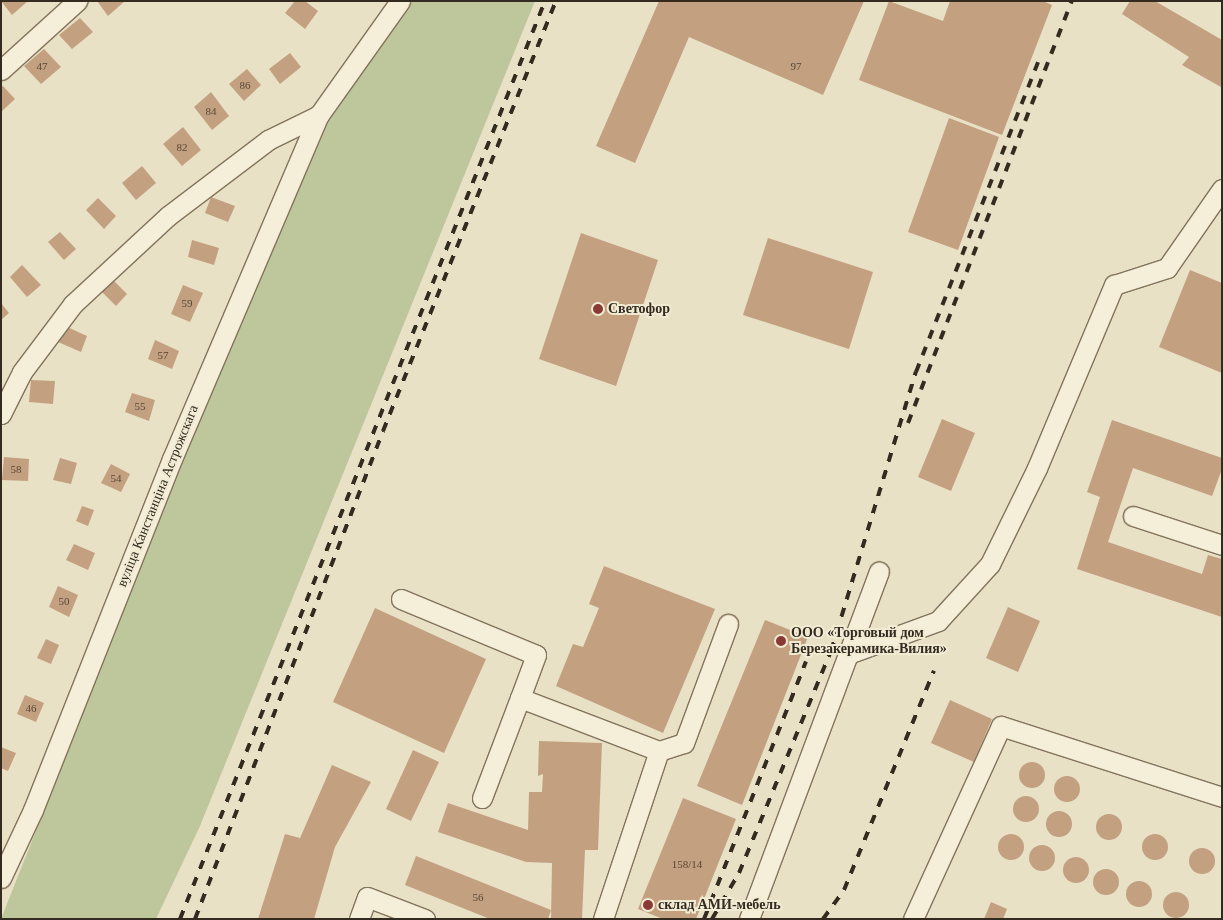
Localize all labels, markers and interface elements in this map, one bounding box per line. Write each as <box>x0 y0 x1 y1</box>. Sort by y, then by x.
house number: 47 <box>36 59 48 73</box>
house number: 97 <box>790 59 801 73</box>
house number: 86 <box>240 78 250 92</box>
house number: 84 <box>206 104 217 118</box>
house number: 82 <box>176 140 188 154</box>
house number: 59 <box>182 296 192 310</box>
place label: Светофор <box>608 301 670 317</box>
marker: Светофор <box>592 303 604 315</box>
house number: 57 <box>158 348 168 362</box>
house number: 55 <box>134 399 146 413</box>
street label: вуліца Канстанціна Астрожскага <box>114 403 202 589</box>
house number: 58 <box>10 462 22 476</box>
house number: 54 <box>110 471 122 485</box>
house number: 50 <box>59 594 70 608</box>
place label: ООО «Торговый дом Березакерамика-Вилия» <box>791 625 947 658</box>
marker: ООО «Торговый дом Березакерамика-Вилия» <box>775 635 787 647</box>
house number: 46 <box>26 701 36 715</box>
house number: 158/14 <box>672 857 702 871</box>
house number: 56 <box>472 890 483 904</box>
place label: склад АМИ-мебель <box>658 897 781 913</box>
marker: склад АМИ-мебель <box>642 899 654 911</box>

